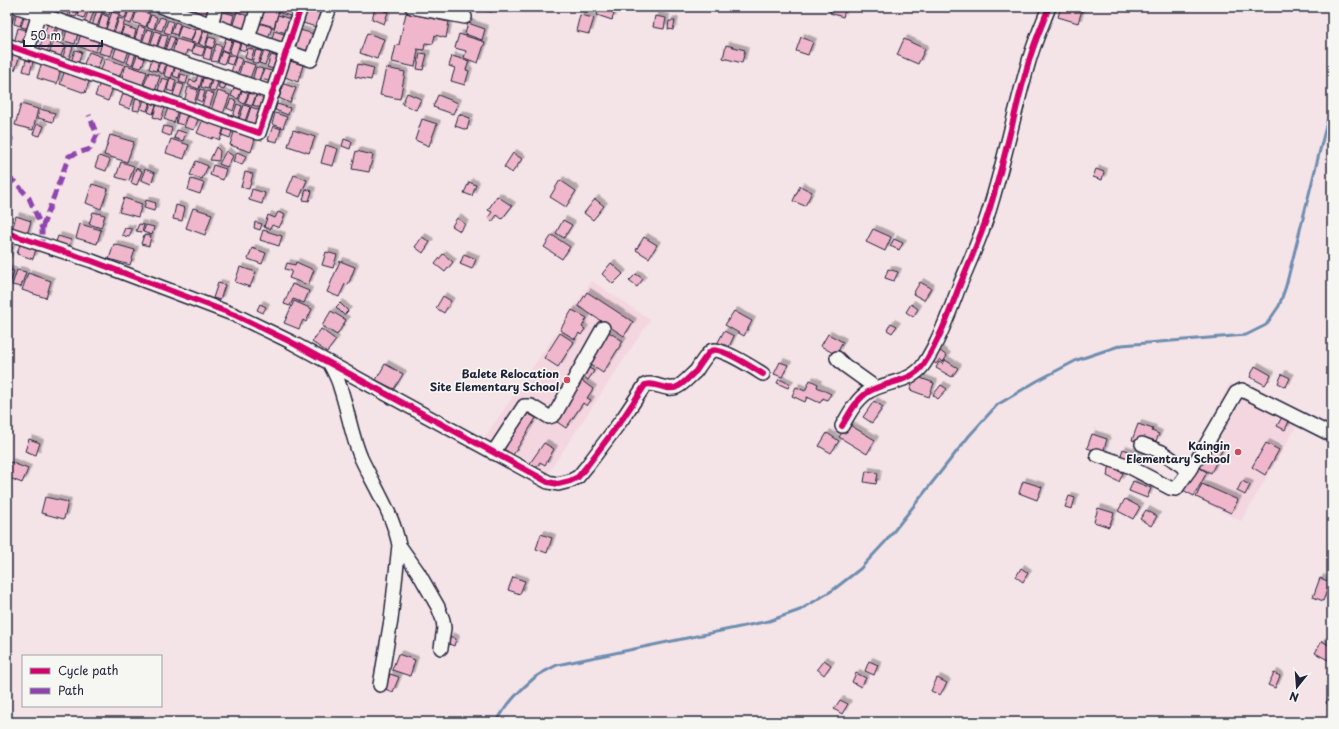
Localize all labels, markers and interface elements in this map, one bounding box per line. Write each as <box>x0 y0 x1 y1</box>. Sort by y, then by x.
scale bar <box>24 22 102 48</box>
text: 50 m <box>30 26 61 44</box>
place label: Balete Relocation Site Elementary School <box>430 365 559 395</box>
marker: Balete Relocation Site Elementary School <box>562 375 572 385</box>
place label: Kaingin Elementary School <box>1126 437 1230 467</box>
marker: Kaingin Elementary School <box>1233 447 1243 457</box>
legend <box>22 655 162 707</box>
text: Cycle path <box>58 661 119 679</box>
north arrow <box>1277 667 1317 707</box>
text: Path <box>58 681 84 699</box>
text: N <box>1287 688 1301 706</box>

